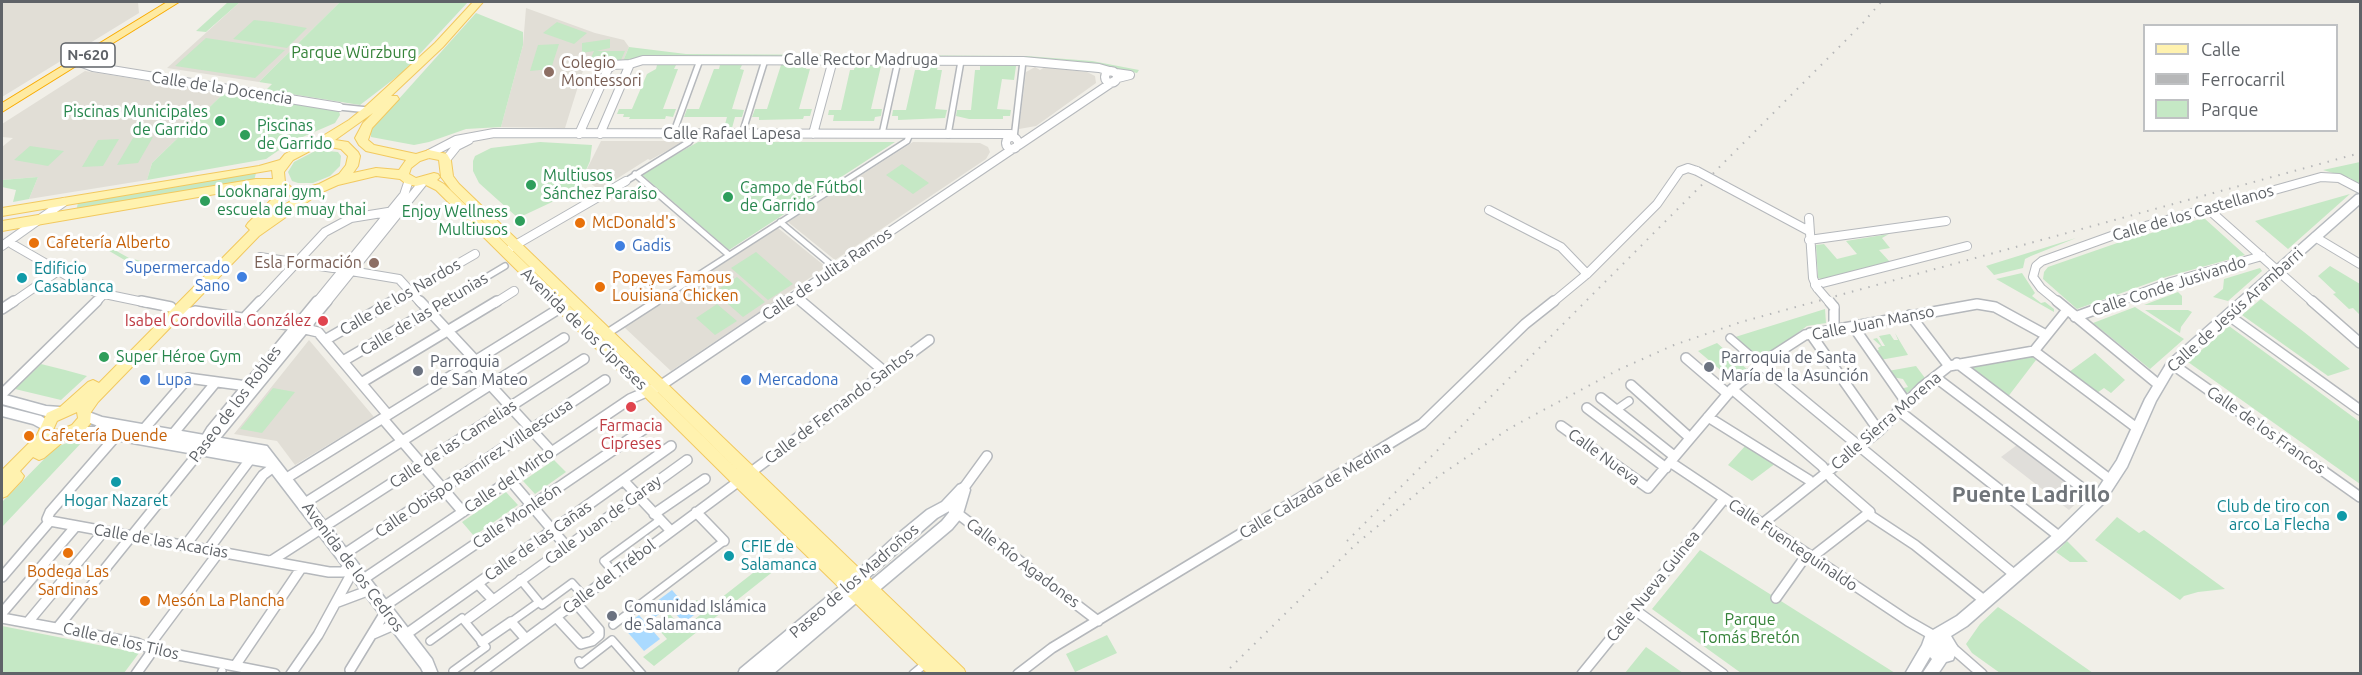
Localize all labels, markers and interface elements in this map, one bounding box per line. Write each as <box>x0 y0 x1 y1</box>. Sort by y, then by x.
legend <box>2143 24 2338 132</box>
text: Calle <box>2201 39 2241 59</box>
road number: N-620 <box>61 43 115 67</box>
park label: Parque Würzburg <box>291 43 417 63</box>
street label: Calle Rector Madruga <box>784 50 938 70</box>
place label: Colegio Montessori <box>561 53 642 91</box>
marker: Colegio Montessori <box>542 65 556 79</box>
street label: Calle de la Docencia <box>150 67 294 109</box>
text: Ferrocarril <box>2201 69 2285 89</box>
text: Parque <box>2201 99 2258 119</box>
place label: Piscinas Municipales de Garrido <box>63 102 208 140</box>
marker: Piscinas Municipales de Garrido <box>213 114 227 128</box>
place label: Piscinas de Garrido <box>257 116 332 154</box>
street label: Calle Rafael Lapesa <box>663 124 801 144</box>
marker: Piscinas de Garrido <box>238 128 252 142</box>
place label: Multiusos Sánchez Paraíso <box>543 166 657 204</box>
marker: Multiusos Sánchez Paraíso <box>524 178 538 192</box>
place label: Campo de Fútbol de Garrido <box>740 178 863 216</box>
street label: Calle de los Castellanos <box>2110 181 2276 245</box>
place label: Looknarai gym, escuela de muay thai <box>217 182 366 220</box>
marker: Campo de Fútbol de Garrido <box>721 190 735 204</box>
marker: Looknarai gym, escuela de muay thai <box>198 194 212 208</box>
place label: Enjoy Wellness Multiusos <box>402 202 508 240</box>
place label: McDonald's <box>592 213 676 233</box>
marker: Enjoy Wellness Multiusos <box>513 214 527 228</box>
marker: McDonald's <box>573 216 587 230</box>
street label: Calle de Julita Ramos <box>759 223 895 325</box>
place label: Cafetería Alberto <box>46 233 170 253</box>
marker: Cafetería Alberto <box>27 236 41 250</box>
place label: Gadis <box>632 236 671 256</box>
marker: Gadis <box>613 239 627 253</box>
street label: Calle de Jesús Arambarri <box>2163 244 2307 376</box>
street label: Calle Conde Jusivando <box>2090 252 2248 320</box>
place label: Esla Formación <box>254 253 362 273</box>
street label: Calle de los Nardos <box>336 255 464 339</box>
marker: Esla Formación <box>367 256 381 270</box>
place label: Supermercado Sano <box>125 258 230 296</box>
place label: Edificio Casablanca <box>34 259 114 297</box>
street label: Avenida de los Cipreses <box>517 264 651 394</box>
street label: Calle de las Petunias <box>357 268 491 360</box>
place label: Popeyes Famous Louisiana Chicken <box>612 268 739 306</box>
marker: Supermercado Sano <box>235 270 249 284</box>
marker: Edificio Casablanca <box>15 271 29 285</box>
marker: Popeyes Famous Louisiana Chicken <box>593 280 607 294</box>
street label: Calle Juan Manso <box>1810 302 1936 344</box>
place label: Isabel Cordovilla González <box>125 311 311 331</box>
marker: Isabel Cordovilla González <box>316 314 330 328</box>
street label: Paseo de los Robles <box>185 342 285 466</box>
street label: Calle de Fernando Santos <box>761 344 917 468</box>
place label: Super Héroe Gym <box>116 347 241 367</box>
place label: Parroquia de Santa María de la Asunción <box>1721 348 1869 386</box>
marker: Super Héroe Gym <box>97 350 111 364</box>
place label: Parroquia de San Mateo <box>430 352 528 390</box>
marker: Parroquia de Santa María de la Asunción <box>1702 360 1716 374</box>
marker: Parroquia de San Mateo <box>411 364 425 378</box>
street label: Calle Sierra Morena <box>1827 368 1945 474</box>
place label: Lupa <box>157 370 192 390</box>
place label: Mercadona <box>758 370 838 390</box>
marker: Lupa <box>138 373 152 387</box>
marker: Mercadona <box>739 373 753 387</box>
street label: Calle de los Francos <box>2203 382 2329 478</box>
street label: Calle Obispo Ramírez Villaescusa <box>371 395 577 541</box>
street label: Calle de las Camelias <box>386 396 520 492</box>
marker: Farmacia Cipreses <box>624 400 638 414</box>
place label: Farmacia Cipreses <box>599 416 663 454</box>
street label: Calle Nueva <box>1564 424 1644 490</box>
place label: Cafetería Duende <box>41 426 167 446</box>
marker: Cafetería Duende <box>22 429 36 443</box>
street label: Calle Calzada de Medina <box>1236 437 1394 543</box>
street label: Calle del Mirto <box>460 443 558 517</box>
street label: Calle Juan de Garay <box>541 471 665 569</box>
marker: Hogar Nazaret <box>109 475 123 489</box>
street label: Calle Monleón <box>469 479 565 553</box>
district label: Puente Ladrillo <box>1952 482 2110 508</box>
place label: Hogar Nazaret <box>64 491 168 511</box>
street label: Calle Fuenteguinaldo <box>1725 495 1861 595</box>
street label: Calle de las Cañas <box>481 497 595 585</box>
place label: Club de tiro con arco La Flecha <box>2217 497 2330 535</box>
street label: Avenida de los Cedros <box>298 498 408 636</box>
marker: Club de tiro con arco La Flecha <box>2335 509 2349 523</box>
street label: Calle Río Agadones <box>962 514 1084 612</box>
street label: Calle de las Acacias <box>92 520 230 562</box>
street label: Paseo de los Madroños <box>786 520 922 642</box>
street label: Calle Nueva Guinea <box>1602 526 1704 646</box>
street label: Calle del Trébol <box>559 536 659 618</box>
place label: CFIE de Salamanca <box>741 537 817 575</box>
marker: Bodega Las Sardinas <box>61 546 75 560</box>
marker: CFIE de Salamanca <box>722 549 736 563</box>
place label: Bodega Las Sardinas <box>27 562 109 600</box>
place label: Mesón La Plancha <box>157 591 285 611</box>
marker: Mesón La Plancha <box>138 594 152 608</box>
place label: Comunidad Islámica de Salamanca <box>624 597 767 635</box>
marker: Comunidad Islámica de Salamanca <box>605 609 619 623</box>
park label: Parque Tomás Bretón <box>1700 610 1800 648</box>
street label: Calle de los Tilos <box>61 618 181 664</box>

